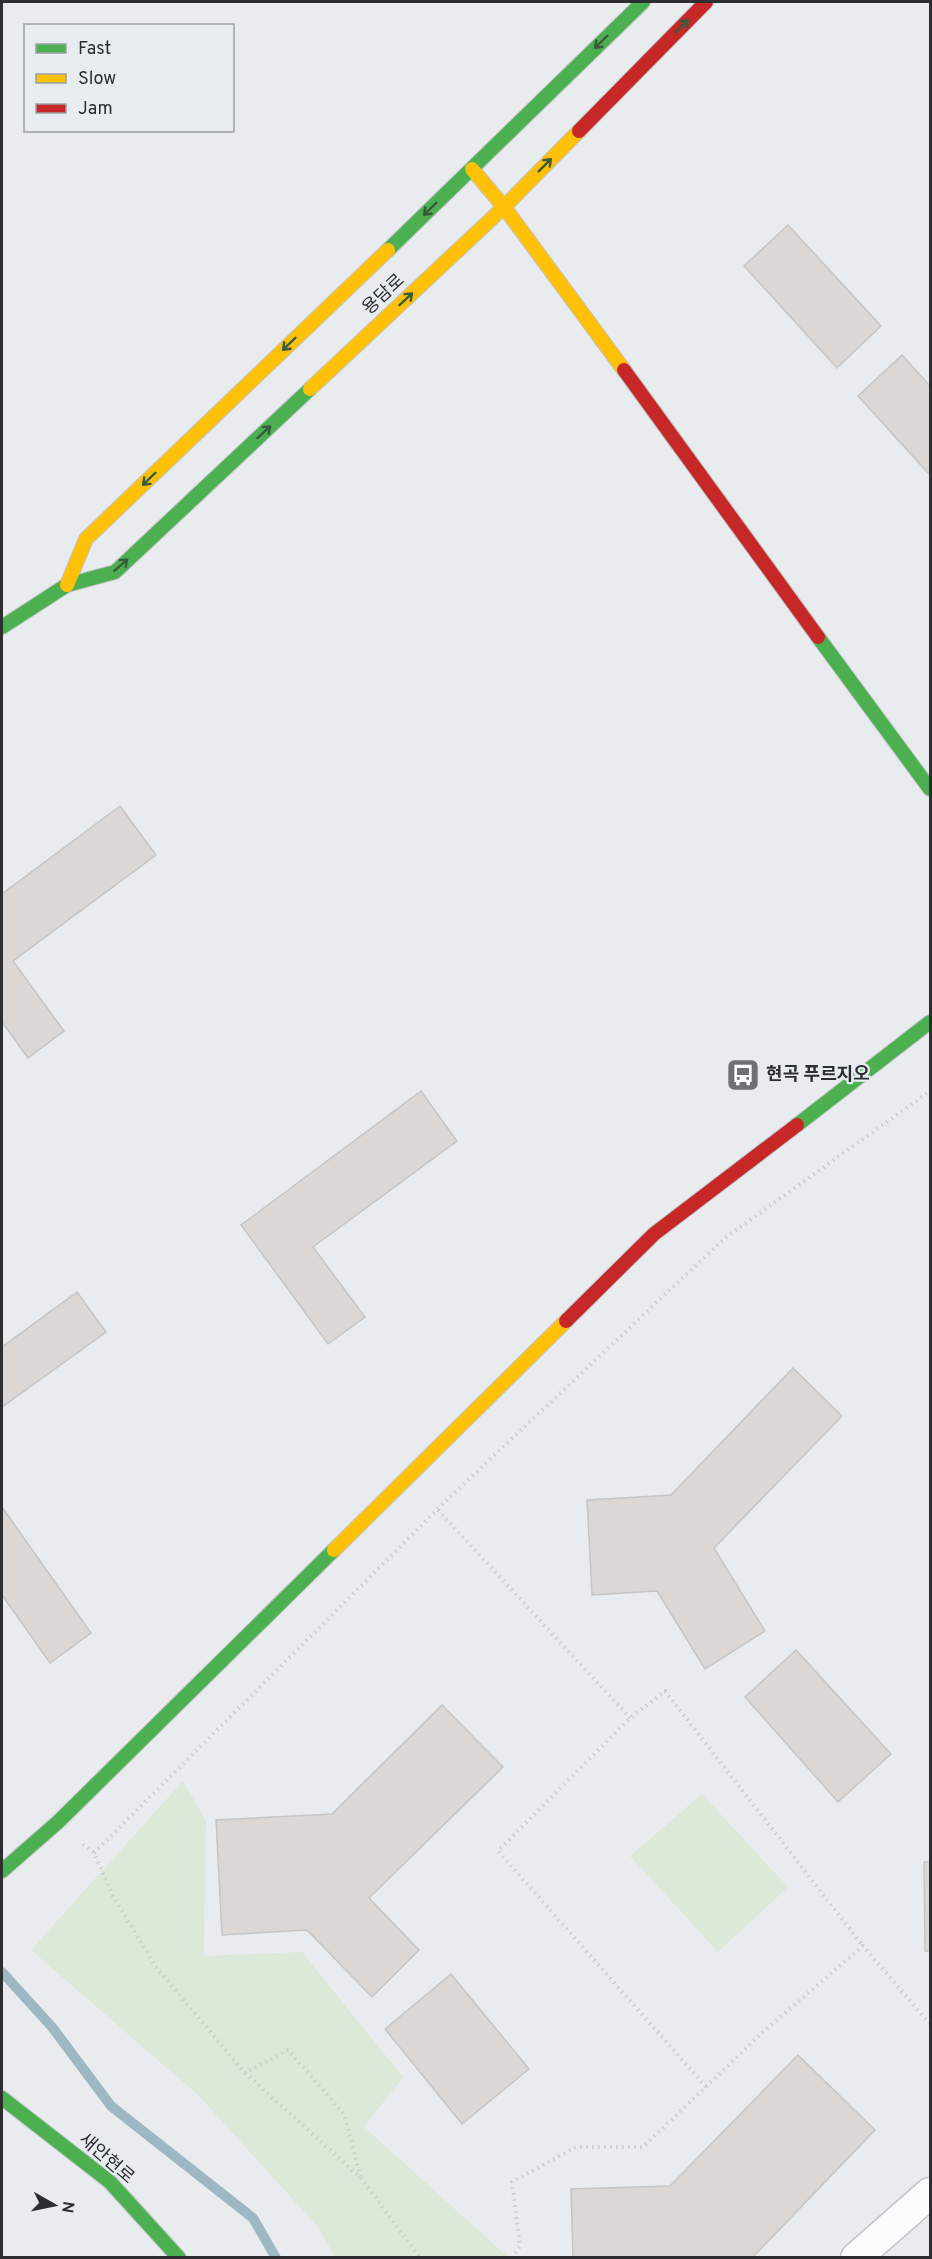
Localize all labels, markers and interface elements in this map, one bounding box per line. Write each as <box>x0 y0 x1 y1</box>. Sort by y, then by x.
one-way arrow <box>675 18 690 33</box>
legend <box>24 24 234 132</box>
one-way arrow <box>593 35 608 50</box>
text: Fast <box>78 38 111 61</box>
text: Slow <box>78 68 116 91</box>
text: Jam <box>78 98 113 121</box>
one-way arrow <box>538 157 553 172</box>
one-way arrow <box>423 202 438 216</box>
street label: 용담로 <box>358 270 410 320</box>
one-way arrow <box>399 292 414 306</box>
one-way arrow <box>282 337 297 351</box>
one-way arrow <box>256 425 271 439</box>
one-way arrow <box>141 472 156 486</box>
one-way arrow <box>114 558 129 572</box>
bus stop icon: 현곡 푸르지오 <box>725 1057 761 1093</box>
place label: 현곡 푸르지오 <box>766 1064 870 1087</box>
street label: 새안현로 <box>73 2129 139 2189</box>
north arrow <box>24 2175 84 2235</box>
text: N <box>56 2200 78 2214</box>

